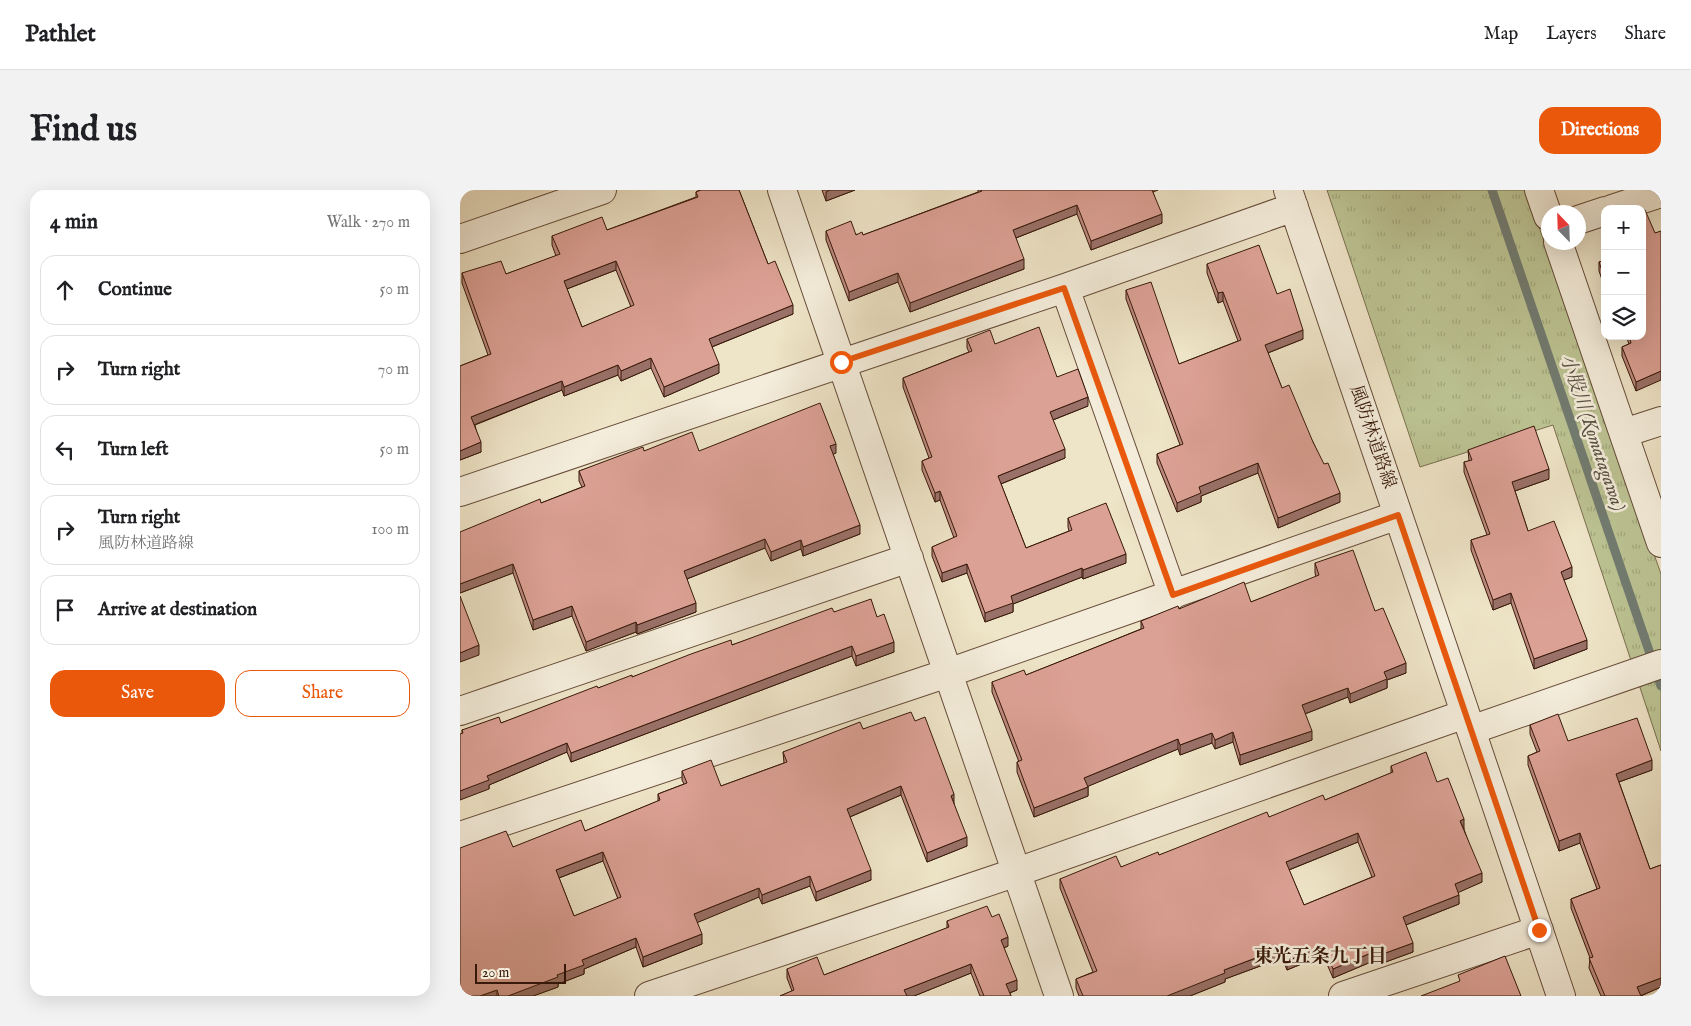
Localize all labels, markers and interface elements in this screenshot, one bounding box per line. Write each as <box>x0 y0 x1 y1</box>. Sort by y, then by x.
text: Pathlet <box>25 19 96 50</box>
text: Map <box>1484 23 1518 46</box>
text: Layers <box>1546 23 1597 46</box>
text: Share <box>1625 23 1666 46</box>
button: Directions <box>1539 107 1661 154</box>
text: Find us <box>30 108 137 153</box>
north arrow <box>1541 205 1586 250</box>
map controls <box>1601 205 1646 340</box>
button: + <box>1601 205 1646 250</box>
text: 4 min <box>50 209 98 236</box>
text: Walk · 270 m <box>327 213 410 233</box>
button: − <box>1601 250 1646 295</box>
icon: ahead <box>51 276 79 304</box>
text: Continue <box>98 278 172 302</box>
text: 50 m <box>380 280 409 300</box>
button: layers <box>1601 295 1646 340</box>
route start <box>830 351 853 374</box>
water label: 小股川 (Komatagawa) <box>1554 351 1630 515</box>
icon: right <box>51 356 79 384</box>
text: Turn right <box>98 358 180 382</box>
text: 70 m <box>378 360 409 380</box>
street label: 風防林道路線 <box>1344 382 1400 492</box>
icon: left <box>51 436 79 464</box>
text: Turn left <box>98 438 169 462</box>
text: 50 m <box>380 440 409 460</box>
text: Turn right <box>98 506 180 530</box>
icon: right <box>51 516 79 544</box>
text: 100 m <box>372 520 409 540</box>
text: 風防林道路線 <box>98 534 194 554</box>
icon: arrive <box>51 596 79 624</box>
text: Arrive at destination <box>98 598 257 622</box>
button: Save <box>50 670 225 717</box>
button: Share <box>235 670 410 717</box>
route end <box>1528 919 1551 942</box>
district label: 東光五条九丁目 <box>1253 945 1387 969</box>
scale bar <box>475 961 566 984</box>
text: 20 m <box>482 964 509 982</box>

